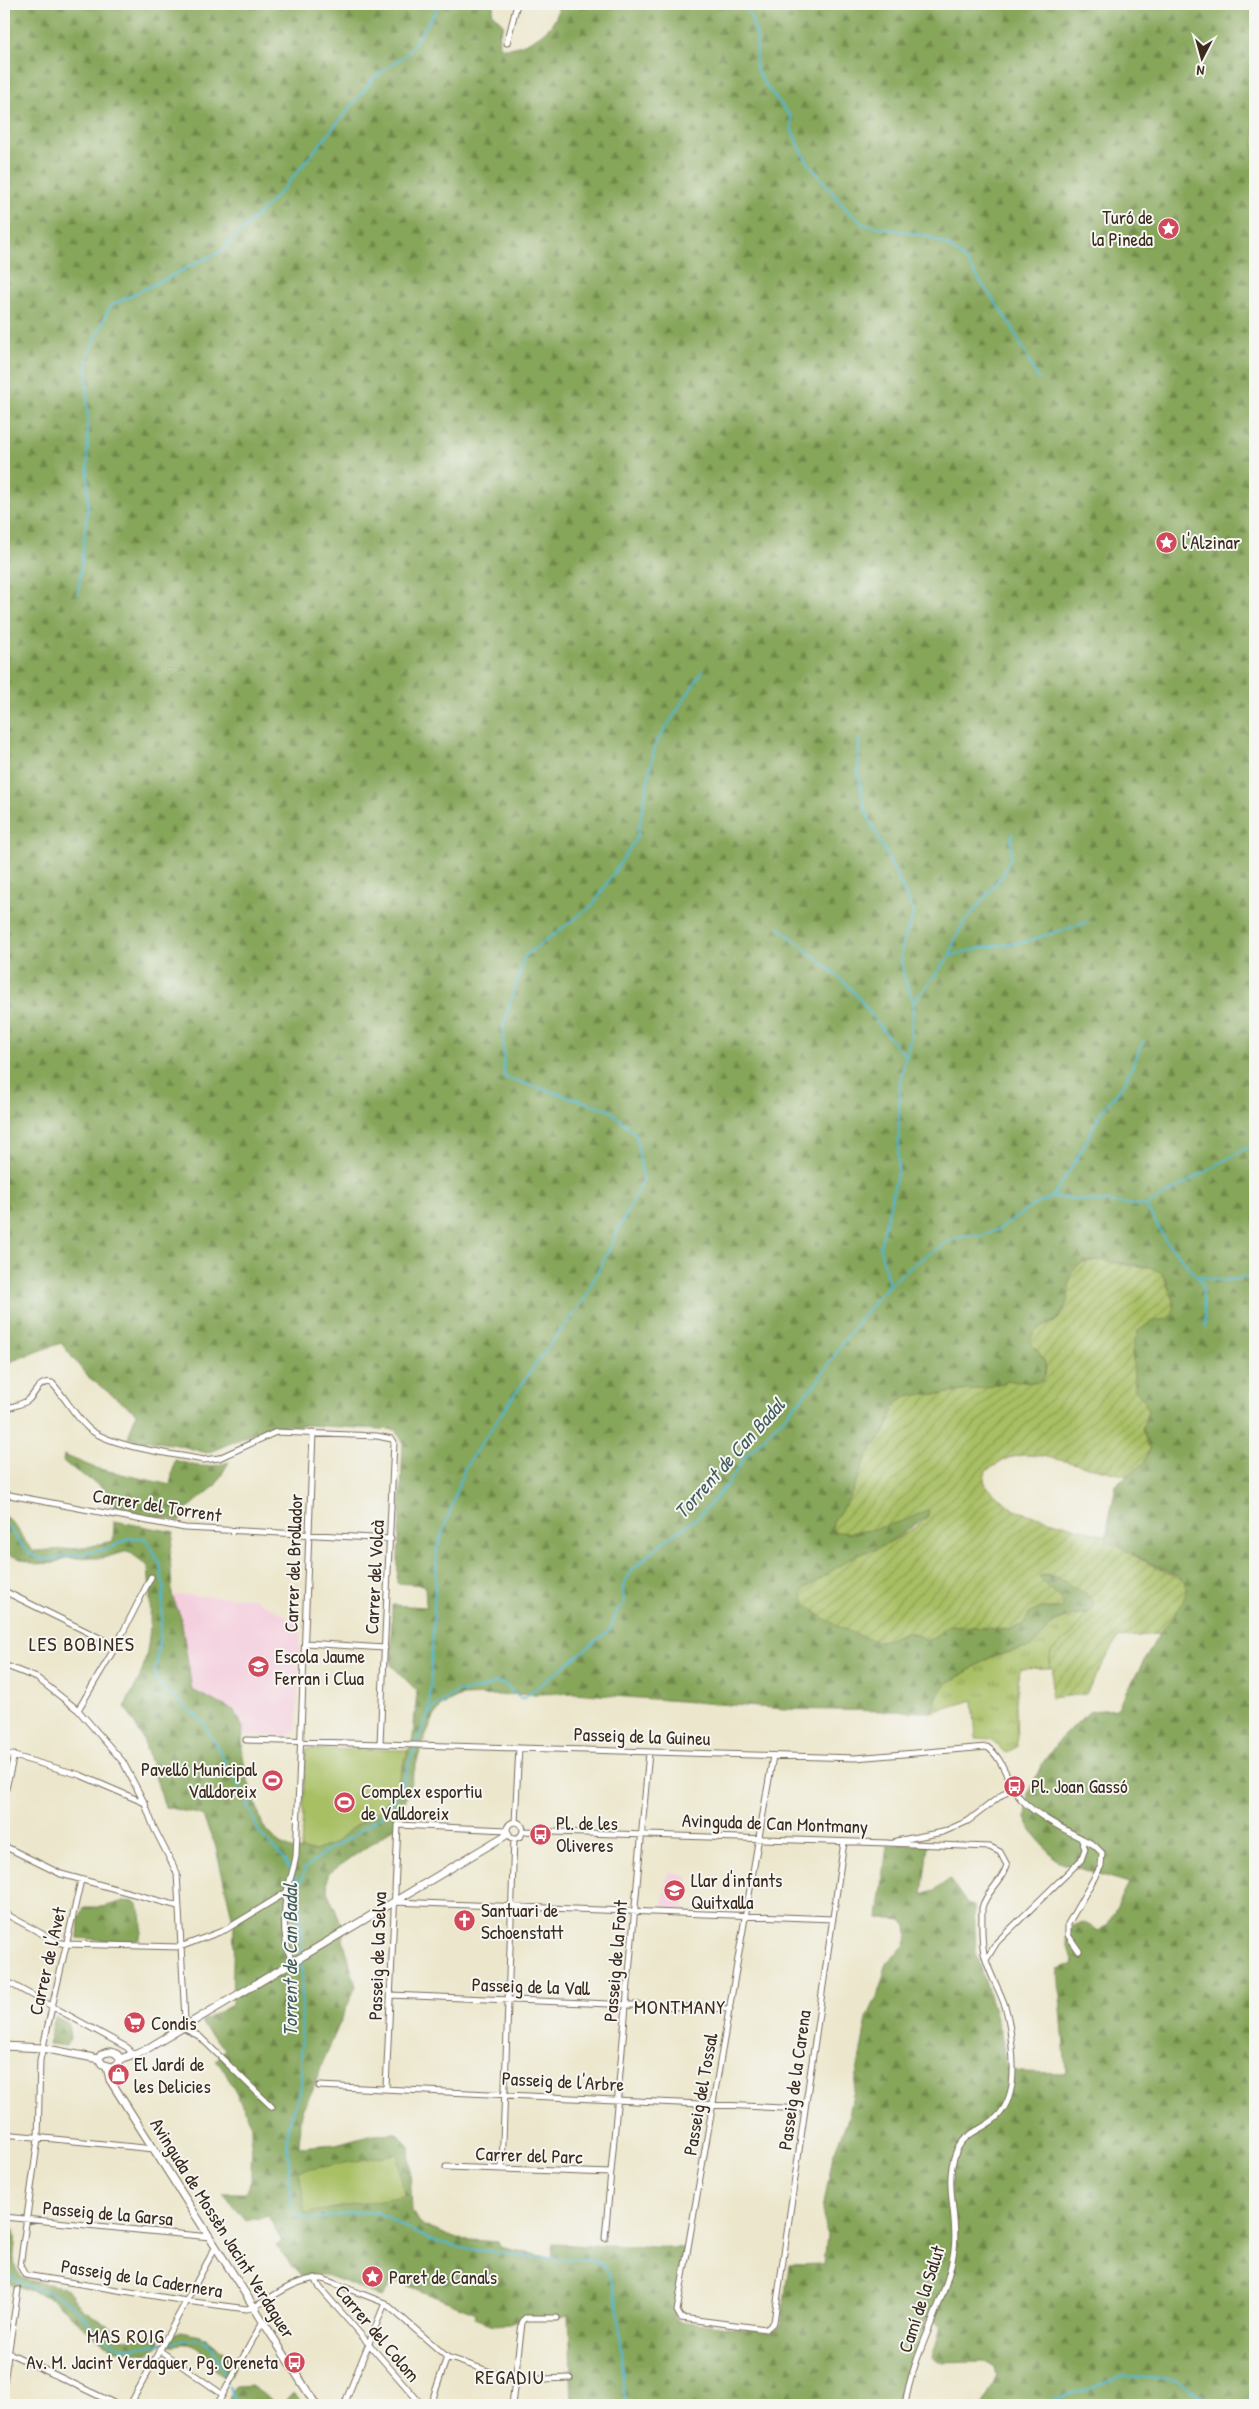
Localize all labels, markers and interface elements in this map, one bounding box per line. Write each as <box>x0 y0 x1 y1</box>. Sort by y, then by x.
north arrow <box>1176 32 1226 82</box>
text: N <box>1195 62 1205 81</box>
place label: Turó de la Pineda <box>1092 204 1154 252</box>
place icon: Turó de la Pineda <box>1157 216 1181 240</box>
place label: l'Alzinar <box>1182 529 1241 555</box>
place icon: l'Alzinar <box>1154 530 1178 554</box>
water label: Torrent de Can Badal <box>668 1391 791 1524</box>
street label: Carrer del Torrent <box>91 1482 224 1528</box>
street label: Carrer del Brollador <box>278 1493 308 1633</box>
street label: Carrer del Volcà <box>358 1519 390 1635</box>
district label: LES BOBINES <box>29 1630 135 1657</box>
place label: Escola Jaume Ferran i Clua <box>274 1643 366 1691</box>
school or university icon: Escola Jaume Ferran i Clua <box>247 1655 271 1679</box>
street label: Passeig de la Guineu <box>573 1721 711 1751</box>
place label: Pavelló Municipal Valldoreix <box>141 1756 258 1804</box>
sports icon: Pavelló Municipal Valldoreix <box>261 1768 285 1792</box>
place label: Pl. Joan Gassó <box>1031 1773 1128 1799</box>
bus stop icon: Pl. Joan Gassó <box>1003 1774 1027 1798</box>
place label: Complex esportiu de Valldoreix <box>361 1778 482 1826</box>
sports icon: Complex esportiu de Valldoreix <box>333 1790 357 1814</box>
street label: Avinguda de Can Montmany <box>681 1807 869 1839</box>
place label: Pl. de les Oliveres <box>556 1810 618 1858</box>
bus stop icon: Pl. de les Oliveres <box>528 1822 552 1846</box>
place label: Llar d'infants Quitxalla <box>691 1867 782 1915</box>
school or university icon: Llar d'infants Quitxalla <box>663 1879 687 1903</box>
water label: Torrent de Can Badal <box>276 1882 303 2037</box>
street label: Passeig de la Selva <box>362 1891 392 2021</box>
place label: Santuari de Schoenstatt <box>481 1897 564 1945</box>
street label: Passeig de la Font <box>597 1899 633 2023</box>
street label: Carrer de l'Avet <box>22 1904 72 2018</box>
church icon: Santuari de Schoenstatt <box>453 1909 477 1933</box>
street label: Passeig de la Vall <box>471 1971 591 2001</box>
district label: MONTMANY <box>634 1993 726 2020</box>
street label: Passeig de la Carena <box>771 2008 817 2152</box>
place label: Condis <box>151 2010 197 2036</box>
supermarket icon: Condis <box>123 2011 147 2035</box>
street label: Passeig del Tossal <box>676 2030 724 2157</box>
place label: El Jardí de les Delicies <box>134 2051 211 2099</box>
shop icon: El Jardí de les Delicies <box>106 2063 130 2087</box>
street label: Passeig de l'Arbre <box>501 2065 625 2097</box>
street label: Avinguda de Mossèn Jacint Verdaguer <box>144 2113 302 2344</box>
street label: Carrer del Parc <box>475 2140 584 2170</box>
street label: Passeig de la Garsa <box>42 2194 175 2232</box>
street label: Camí de la Salut <box>891 2242 951 2356</box>
street label: Passeig de la Cadernera <box>59 2252 225 2304</box>
place label: Paret de Canals <box>389 2264 497 2290</box>
place icon: Paret de Canals <box>361 2265 385 2289</box>
street label: Carrer del Colom <box>330 2279 427 2387</box>
district label: MAS ROIG <box>87 2322 165 2349</box>
place label: Av. M. Jacint Verdaguer, Pg. Oreneta <box>26 2349 279 2375</box>
bus stop icon: Av. M. Jacint Verdaguer, Pg. Oreneta <box>282 2350 306 2374</box>
district label: REGADIU <box>475 2363 545 2390</box>

